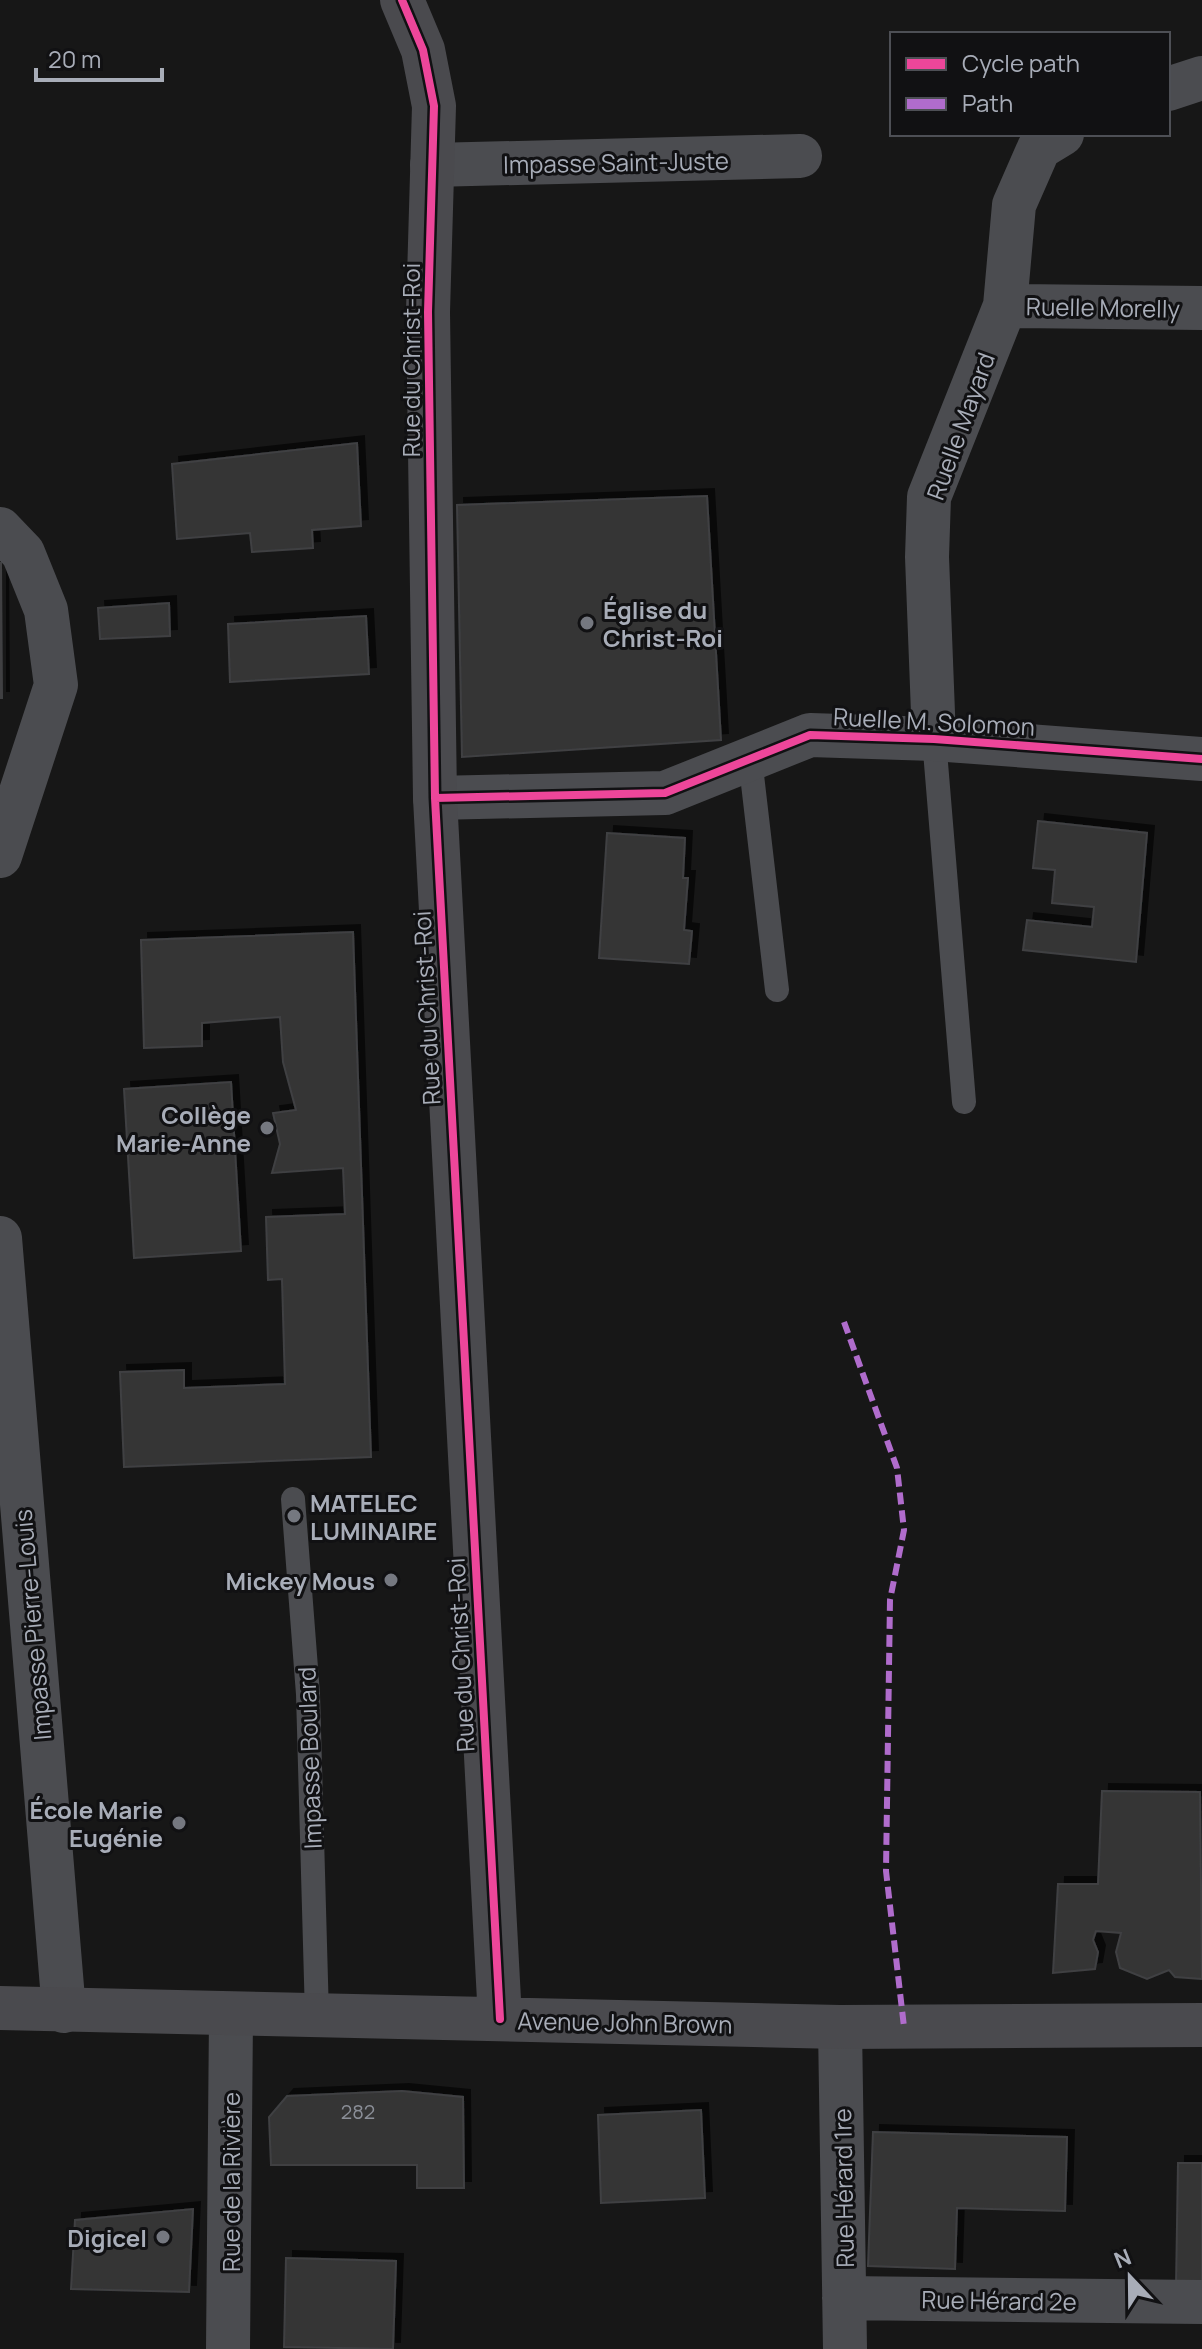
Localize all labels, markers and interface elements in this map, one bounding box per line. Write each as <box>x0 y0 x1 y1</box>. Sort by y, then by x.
scale bar <box>36 32 162 82</box>
legend <box>890 32 1170 136</box>
text: 20 m <box>48 42 101 75</box>
text: Cycle path <box>962 46 1080 79</box>
text: Path <box>962 86 1013 119</box>
street label: Impasse Saint-Juste <box>503 144 729 180</box>
street label: Rue du Christ-Roi <box>394 263 427 457</box>
street label: Ruelle Morelly <box>1026 289 1181 325</box>
street label: Ruelle Mayard <box>918 348 1002 504</box>
place label: Église du Christ-Roi <box>603 593 723 654</box>
marker: Église du Christ-Roi <box>578 614 596 632</box>
street label: Ruelle M. Solomon <box>832 699 1036 743</box>
street label: Rue du Christ-Roi <box>404 910 448 1106</box>
place label: Collège Marie-Anne <box>116 1098 251 1159</box>
marker: Collège Marie-Anne <box>258 1119 276 1137</box>
place label: MATELEC LUMINAIRE <box>310 1486 437 1547</box>
marker: MATELEC LUMINAIRE <box>285 1507 303 1525</box>
street label: Impasse Pierre-Louis <box>5 1508 59 1742</box>
street label: Rue du Christ-Roi <box>438 1557 482 1753</box>
place label: Mickey Mous <box>225 1564 375 1597</box>
marker: Mickey Mous <box>382 1571 400 1589</box>
street label: Impasse Boulard <box>289 1666 329 1850</box>
place label: École Marie Eugénie <box>30 1793 163 1854</box>
marker: École Marie Eugénie <box>170 1814 188 1832</box>
street label: Avenue John Brown <box>517 2004 733 2040</box>
street label: Rue de la Rivière <box>214 2092 247 2272</box>
house number: 282 <box>341 2098 375 2125</box>
street label: Rue Hérard 1re <box>825 2108 861 2268</box>
place label: Digicel <box>67 2221 147 2254</box>
marker: Digicel <box>154 2228 172 2246</box>
north arrow <box>1090 2237 1170 2317</box>
text: N <box>1110 2242 1135 2275</box>
street label: Rue Hérard 2e <box>921 2282 1077 2318</box>

